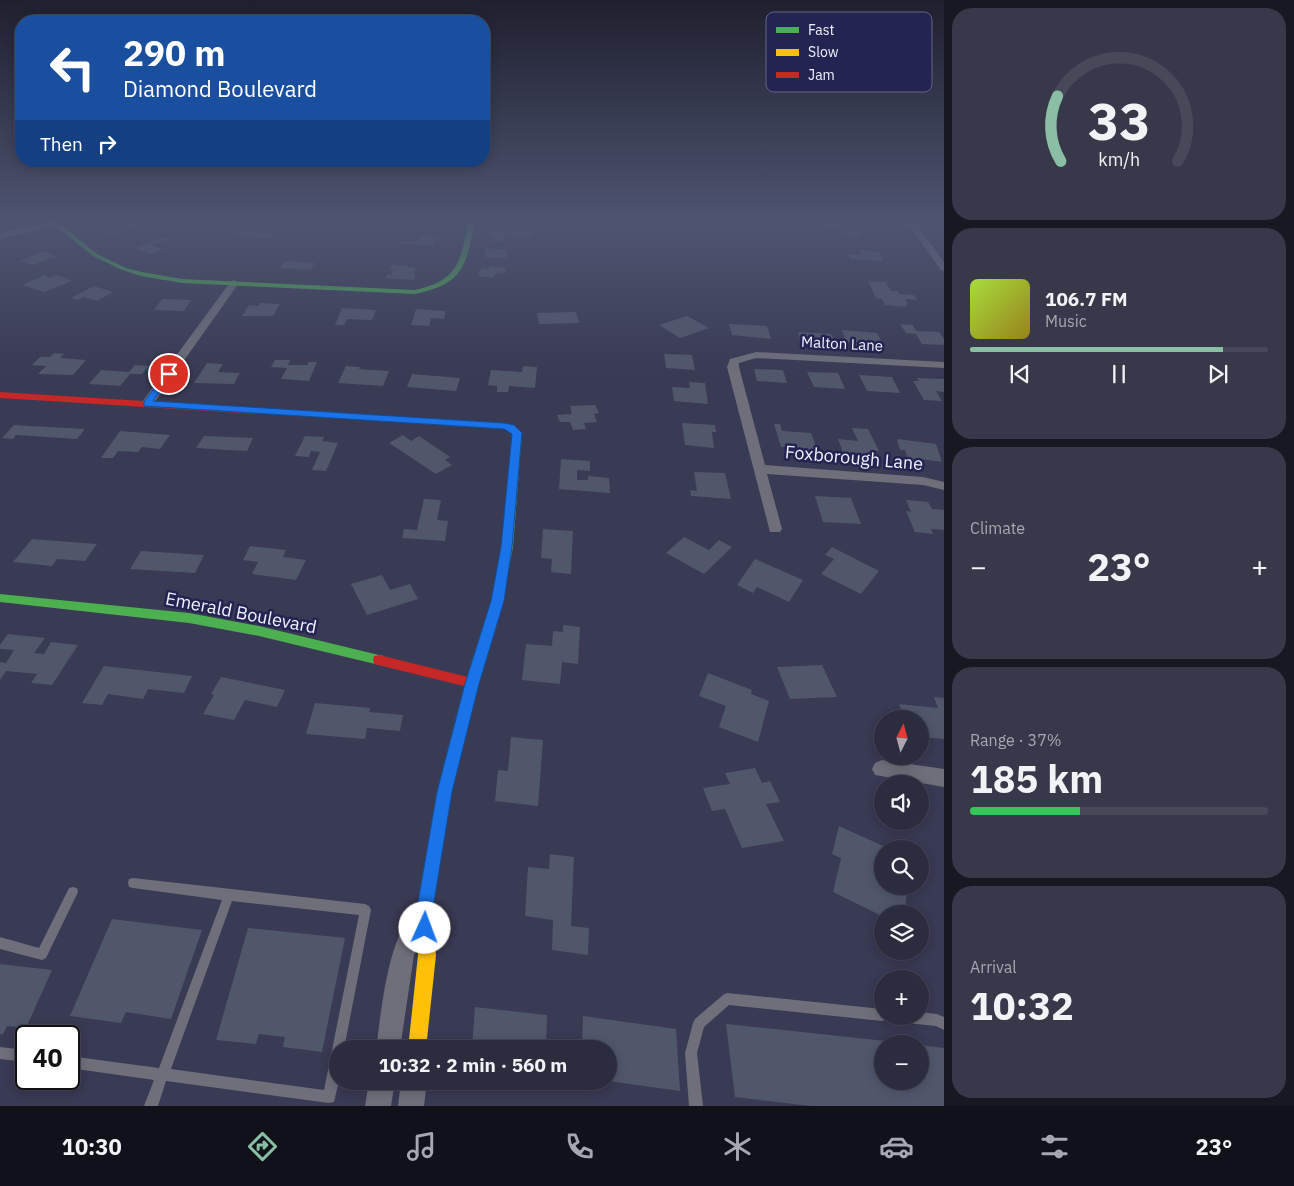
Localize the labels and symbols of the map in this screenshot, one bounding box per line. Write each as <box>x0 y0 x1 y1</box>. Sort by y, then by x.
legend <box>766 12 932 92</box>
text: Fast <box>808 21 834 39</box>
text: Slow <box>808 43 839 61</box>
text: Jam <box>808 66 835 84</box>
street label: Malton Lane <box>801 332 884 355</box>
pin <box>148 353 190 395</box>
street label: Foxborough Lane <box>784 440 924 475</box>
street label: Emerald Boulevard <box>163 587 319 638</box>
north arrow <box>874 710 929 765</box>
position arrow <box>398 901 450 953</box>
speed limit sign: 40 <box>15 1025 80 1090</box>

